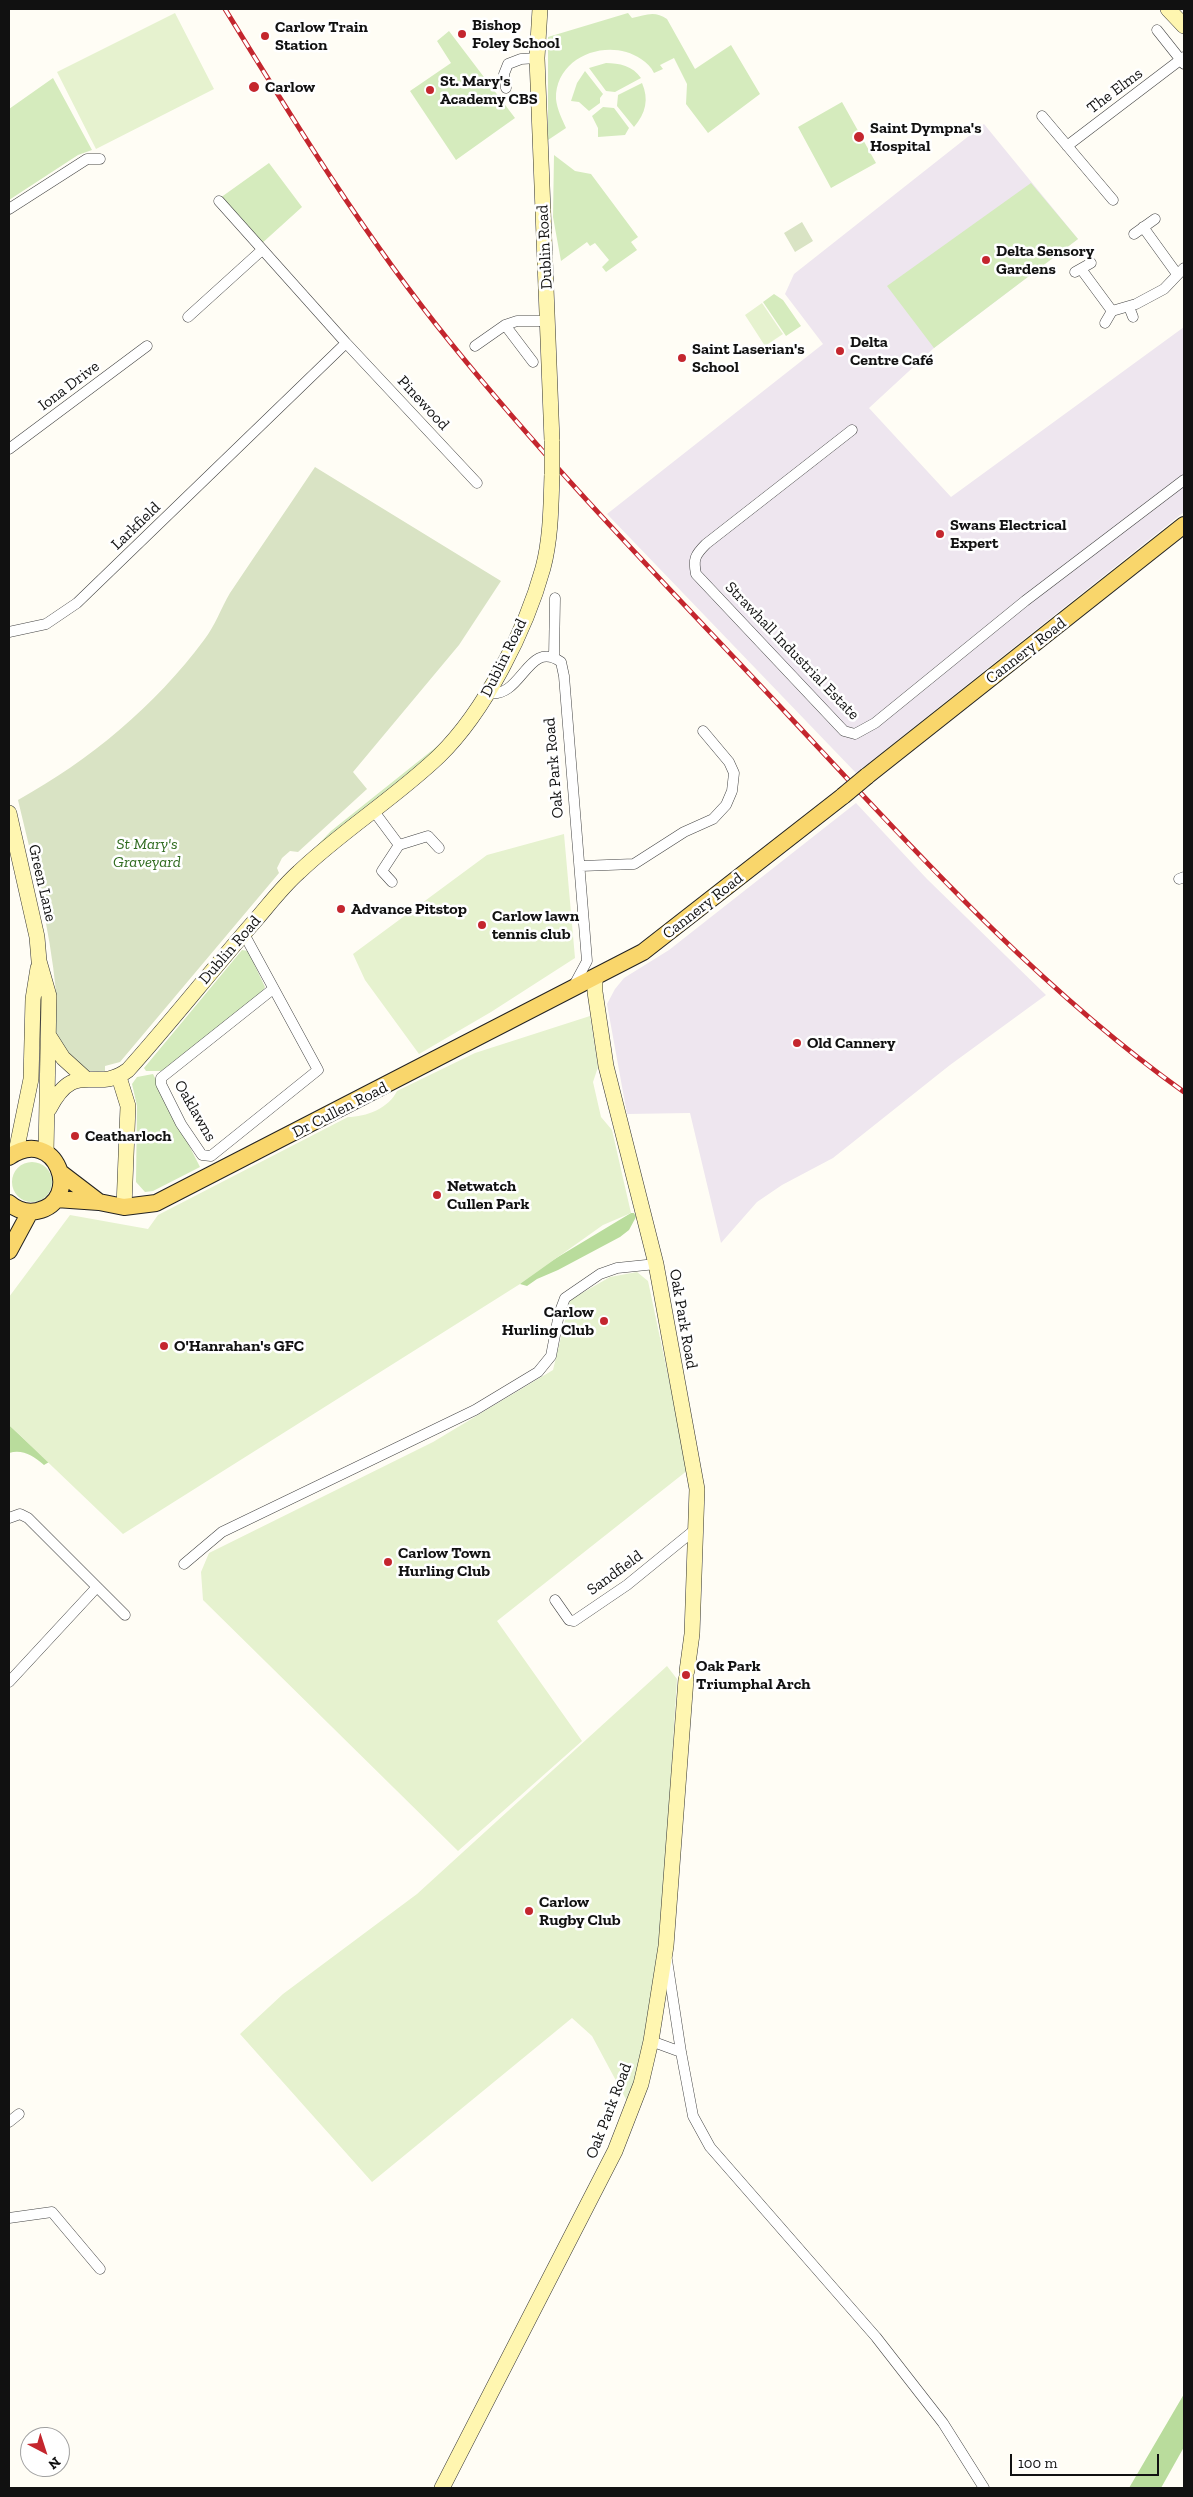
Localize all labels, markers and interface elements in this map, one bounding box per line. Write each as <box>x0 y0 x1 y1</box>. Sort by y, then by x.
place label: Bishop Foley School <box>472 15 560 53</box>
place label: Carlow Train Station <box>275 17 368 55</box>
marker: Bishop Foley School <box>456 28 468 40</box>
marker: Carlow Train Station <box>259 30 271 42</box>
street label: The Elms <box>1083 64 1147 118</box>
place label: St. Mary's Academy CBS <box>440 71 538 109</box>
place label: Carlow <box>265 77 315 97</box>
marker: Carlow <box>247 80 261 94</box>
marker: St. Mary's Academy CBS <box>424 84 436 96</box>
place label: Saint Dympna's Hospital <box>870 118 982 156</box>
marker: Saint Dympna's Hospital <box>852 130 866 144</box>
street label: Dublin Road <box>533 204 557 290</box>
place label: Delta Sensory Gardens <box>996 241 1094 279</box>
marker: Delta Sensory Gardens <box>980 254 992 266</box>
place label: Delta Centre Café <box>850 332 933 370</box>
place label: Saint Laserian's School <box>692 339 805 377</box>
marker: Delta Centre Café <box>834 345 846 357</box>
marker: Saint Laserian's School <box>676 352 688 364</box>
street label: Iona Drive <box>35 357 103 415</box>
street label: Pinewood <box>393 372 453 434</box>
street label: Larkfield <box>107 498 165 554</box>
place label: Swans Electrical Expert <box>950 515 1067 553</box>
marker: Swans Electrical Expert <box>934 528 946 540</box>
street label: Strawhall Industrial Estate <box>721 578 863 724</box>
street label: Cannery Road <box>982 614 1070 688</box>
street label: Dublin Road <box>477 616 531 700</box>
street label: Oak Park Road <box>540 717 568 819</box>
park label: St Mary's Graveyard <box>113 834 181 872</box>
street label: Green Lane <box>24 842 60 924</box>
street label: Cannery Road <box>659 869 747 943</box>
place label: Advance Pitstop <box>351 899 467 919</box>
marker: Advance Pitstop <box>335 903 347 915</box>
place label: Carlow lawn tennis club <box>492 906 579 944</box>
street label: Dublin Road <box>195 912 265 988</box>
marker: Carlow lawn tennis club <box>476 919 488 931</box>
place label: Old Cannery <box>807 1033 896 1053</box>
marker: Old Cannery <box>791 1037 803 1049</box>
street label: Oaklawns <box>170 1077 220 1145</box>
street label: Dr Cullen Road <box>289 1078 391 1142</box>
place label: Ceatharloch <box>85 1126 172 1146</box>
marker: Ceatharloch <box>69 1130 81 1142</box>
place label: Netwatch Cullen Park <box>447 1176 529 1214</box>
marker: Netwatch Cullen Park <box>431 1189 443 1201</box>
street label: Oak Park Road <box>665 1268 701 1370</box>
place label: Carlow Hurling Club <box>502 1302 594 1340</box>
marker: Carlow Hurling Club <box>598 1315 610 1327</box>
place label: O'Hanrahan's GFC <box>174 1336 304 1356</box>
marker: O'Hanrahan's GFC <box>158 1340 170 1352</box>
place label: Carlow Town Hurling Club <box>398 1543 491 1581</box>
street label: Sandfield <box>584 1546 646 1600</box>
marker: Carlow Town Hurling Club <box>382 1556 394 1568</box>
place label: Oak Park Triumphal Arch <box>696 1656 811 1694</box>
marker: Oak Park Triumphal Arch <box>680 1669 692 1681</box>
place label: Carlow Rugby Club <box>539 1892 621 1930</box>
marker: Carlow Rugby Club <box>523 1905 535 1917</box>
street label: Oak Park Road <box>582 2060 636 2162</box>
north arrow <box>20 2427 70 2477</box>
scale bar <box>1013 2444 1162 2476</box>
text: N <box>45 2453 64 2473</box>
text: 100 m <box>1018 2454 1057 2472</box>

